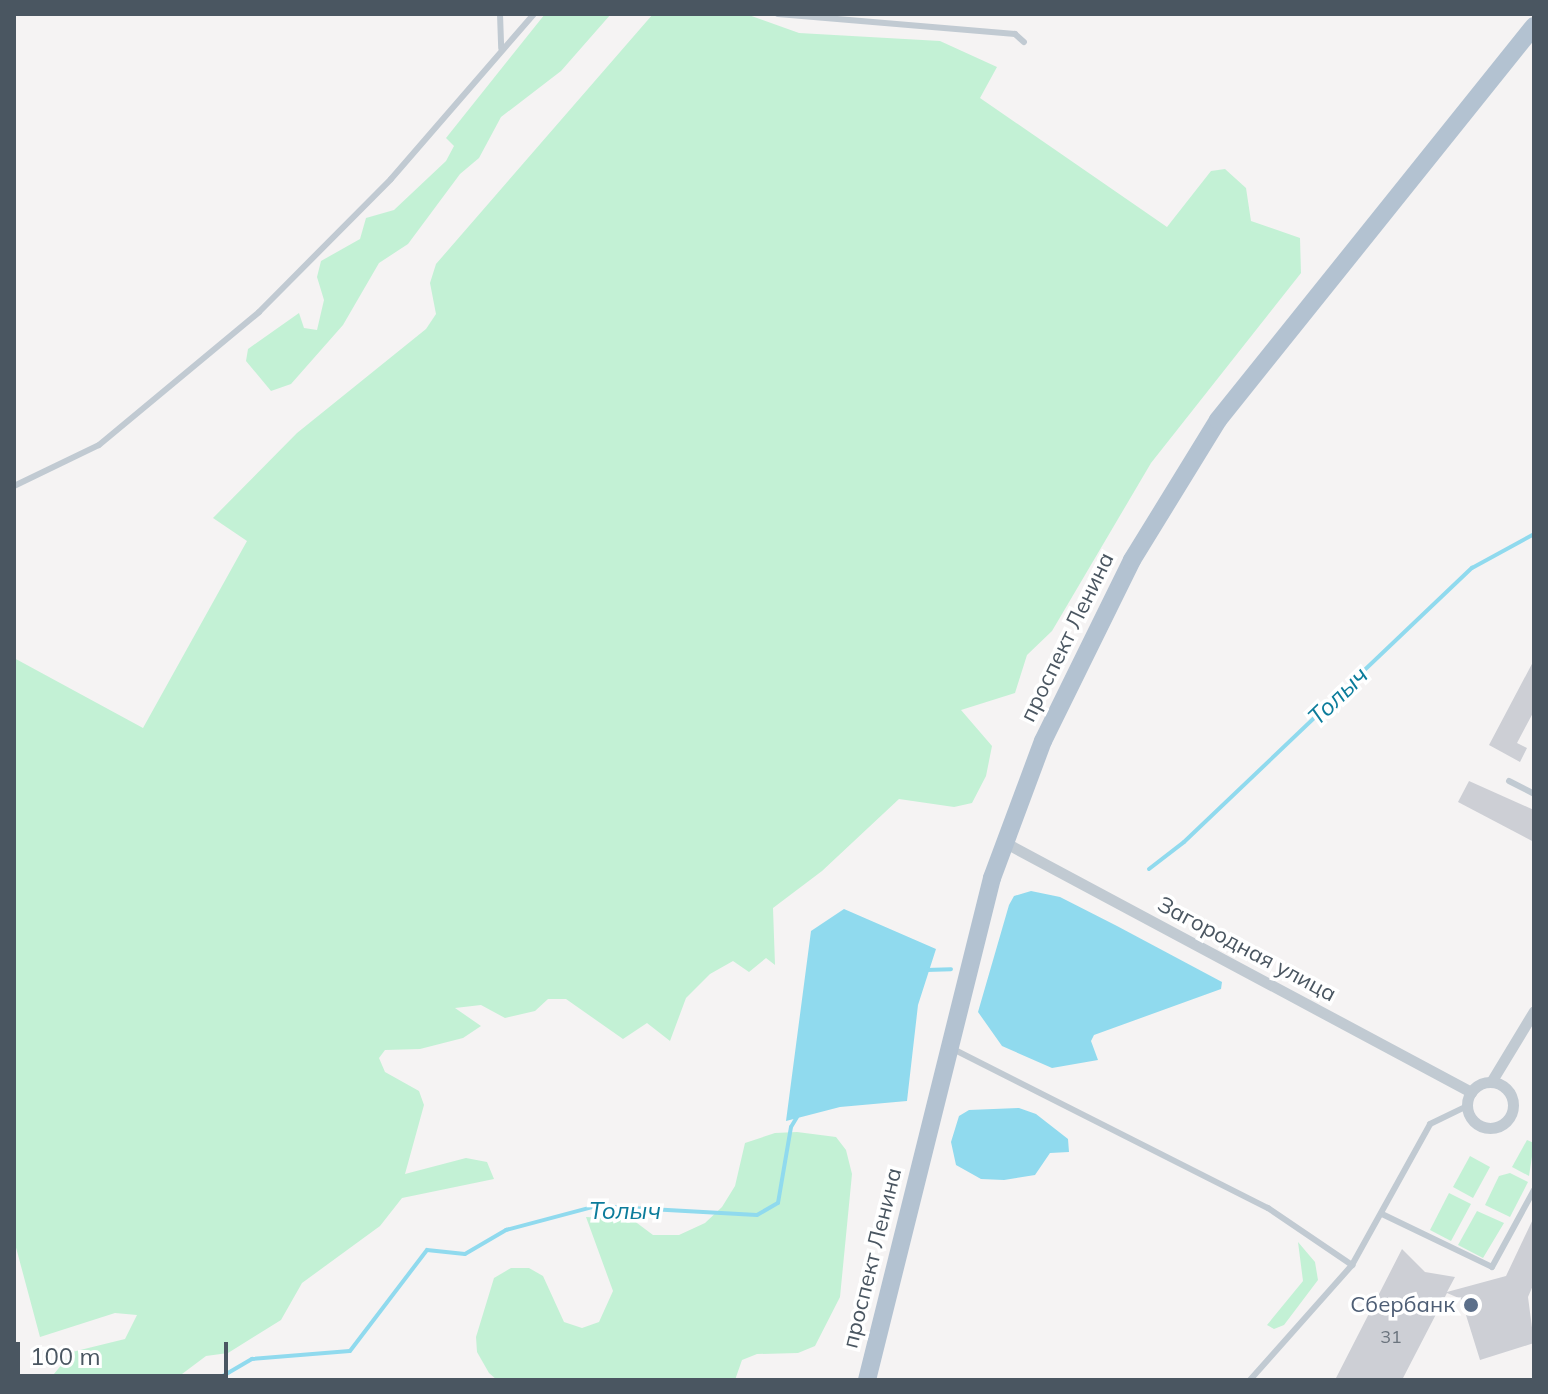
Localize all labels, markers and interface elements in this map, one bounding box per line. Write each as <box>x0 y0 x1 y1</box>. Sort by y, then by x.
street label: проспект Ленина <box>1015 548 1119 726</box>
water label: Толыч <box>1302 661 1374 731</box>
street label: Загородная улица <box>1153 891 1341 1007</box>
street label: проспект Ленина <box>837 1165 907 1351</box>
water label: Толыч <box>589 1197 661 1225</box>
place label: Сбербанк <box>1350 1292 1455 1318</box>
marker: Сбербанк <box>1462 1296 1480 1314</box>
scale bar <box>20 1326 232 1376</box>
house number: 31 <box>1380 1326 1402 1348</box>
text: 100 m <box>30 1341 101 1371</box>

